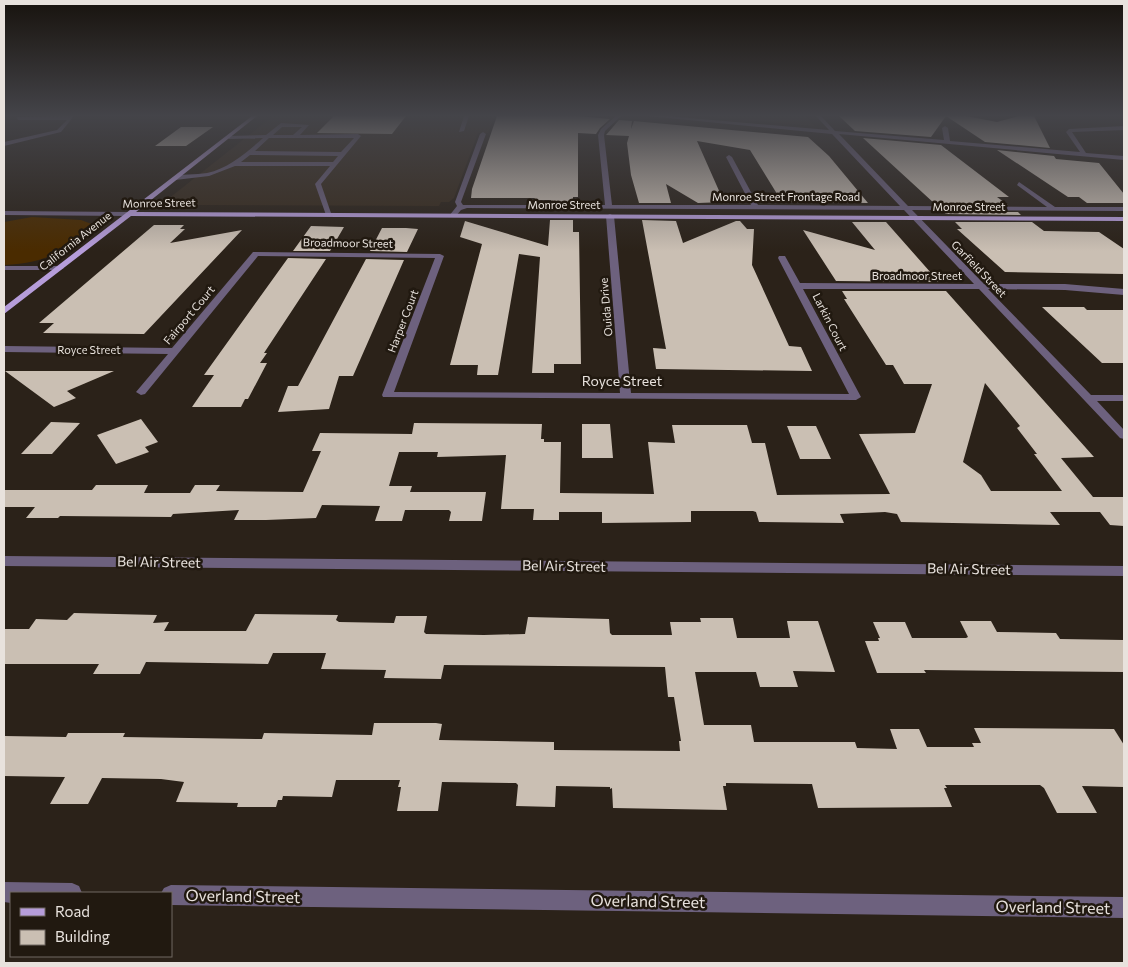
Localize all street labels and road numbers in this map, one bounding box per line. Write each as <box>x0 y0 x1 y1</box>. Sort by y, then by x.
street label: Monroe Street Frontage Road <box>712 190 860 203</box>
street label: Monroe Street <box>122 195 196 210</box>
street label: Monroe Street <box>527 198 601 211</box>
street label: Monroe Street <box>932 200 1006 213</box>
street label: California Avenue <box>36 208 113 273</box>
street label: Broadmoor Street <box>303 235 394 250</box>
street label: Garfield Street <box>949 238 1010 300</box>
street label: Broadmoor Street <box>872 269 963 282</box>
street label: Ouida Drive <box>596 277 615 337</box>
street label: Fairport Court <box>160 282 217 347</box>
street label: Harper Court <box>385 287 421 354</box>
street label: Larkin Court <box>810 291 851 353</box>
street label: Royce Street <box>57 343 121 356</box>
street label: Royce Street <box>582 372 663 389</box>
street label: Bel Air Street <box>117 552 201 571</box>
street label: Bel Air Street <box>522 556 606 575</box>
street label: Bel Air Street <box>927 559 1011 578</box>
street label: Overland Street <box>185 885 301 906</box>
street label: Overland Street <box>590 890 706 911</box>
street label: Overland Street <box>995 896 1111 917</box>

